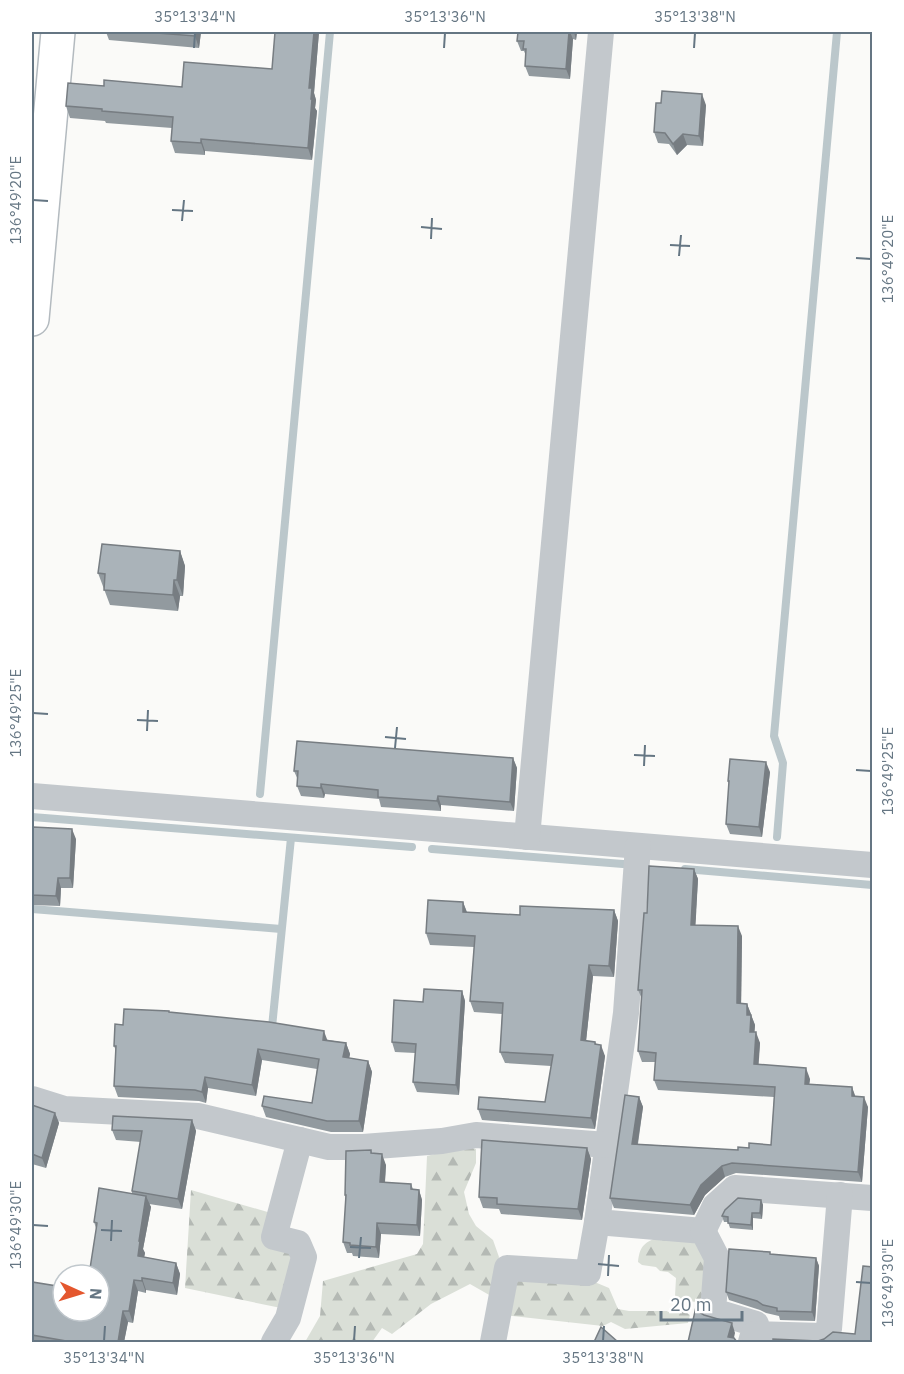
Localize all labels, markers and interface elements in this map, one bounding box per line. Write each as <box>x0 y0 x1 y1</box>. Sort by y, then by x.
text: 35°13'34"N <box>154 7 236 26</box>
text: 35°13'36"N <box>404 7 486 26</box>
text: 35°13'38"N <box>654 7 736 26</box>
text: 136°49'20"E <box>6 156 25 244</box>
text: 136°49'20"E <box>878 215 897 303</box>
text: 136°49'25"E <box>6 669 25 757</box>
text: 136°49'25"E <box>878 727 897 815</box>
text: 136°49'30"E <box>6 1181 25 1269</box>
text: 136°49'30"E <box>878 1239 897 1327</box>
north arrow <box>51 1263 111 1323</box>
scale bar <box>661 1284 742 1322</box>
text: N <box>86 1288 106 1301</box>
text: 20 m <box>670 1293 712 1316</box>
text: 35°13'34"N <box>63 1348 145 1367</box>
text: 35°13'36"N <box>313 1348 395 1367</box>
text: 35°13'38"N <box>562 1348 644 1367</box>

